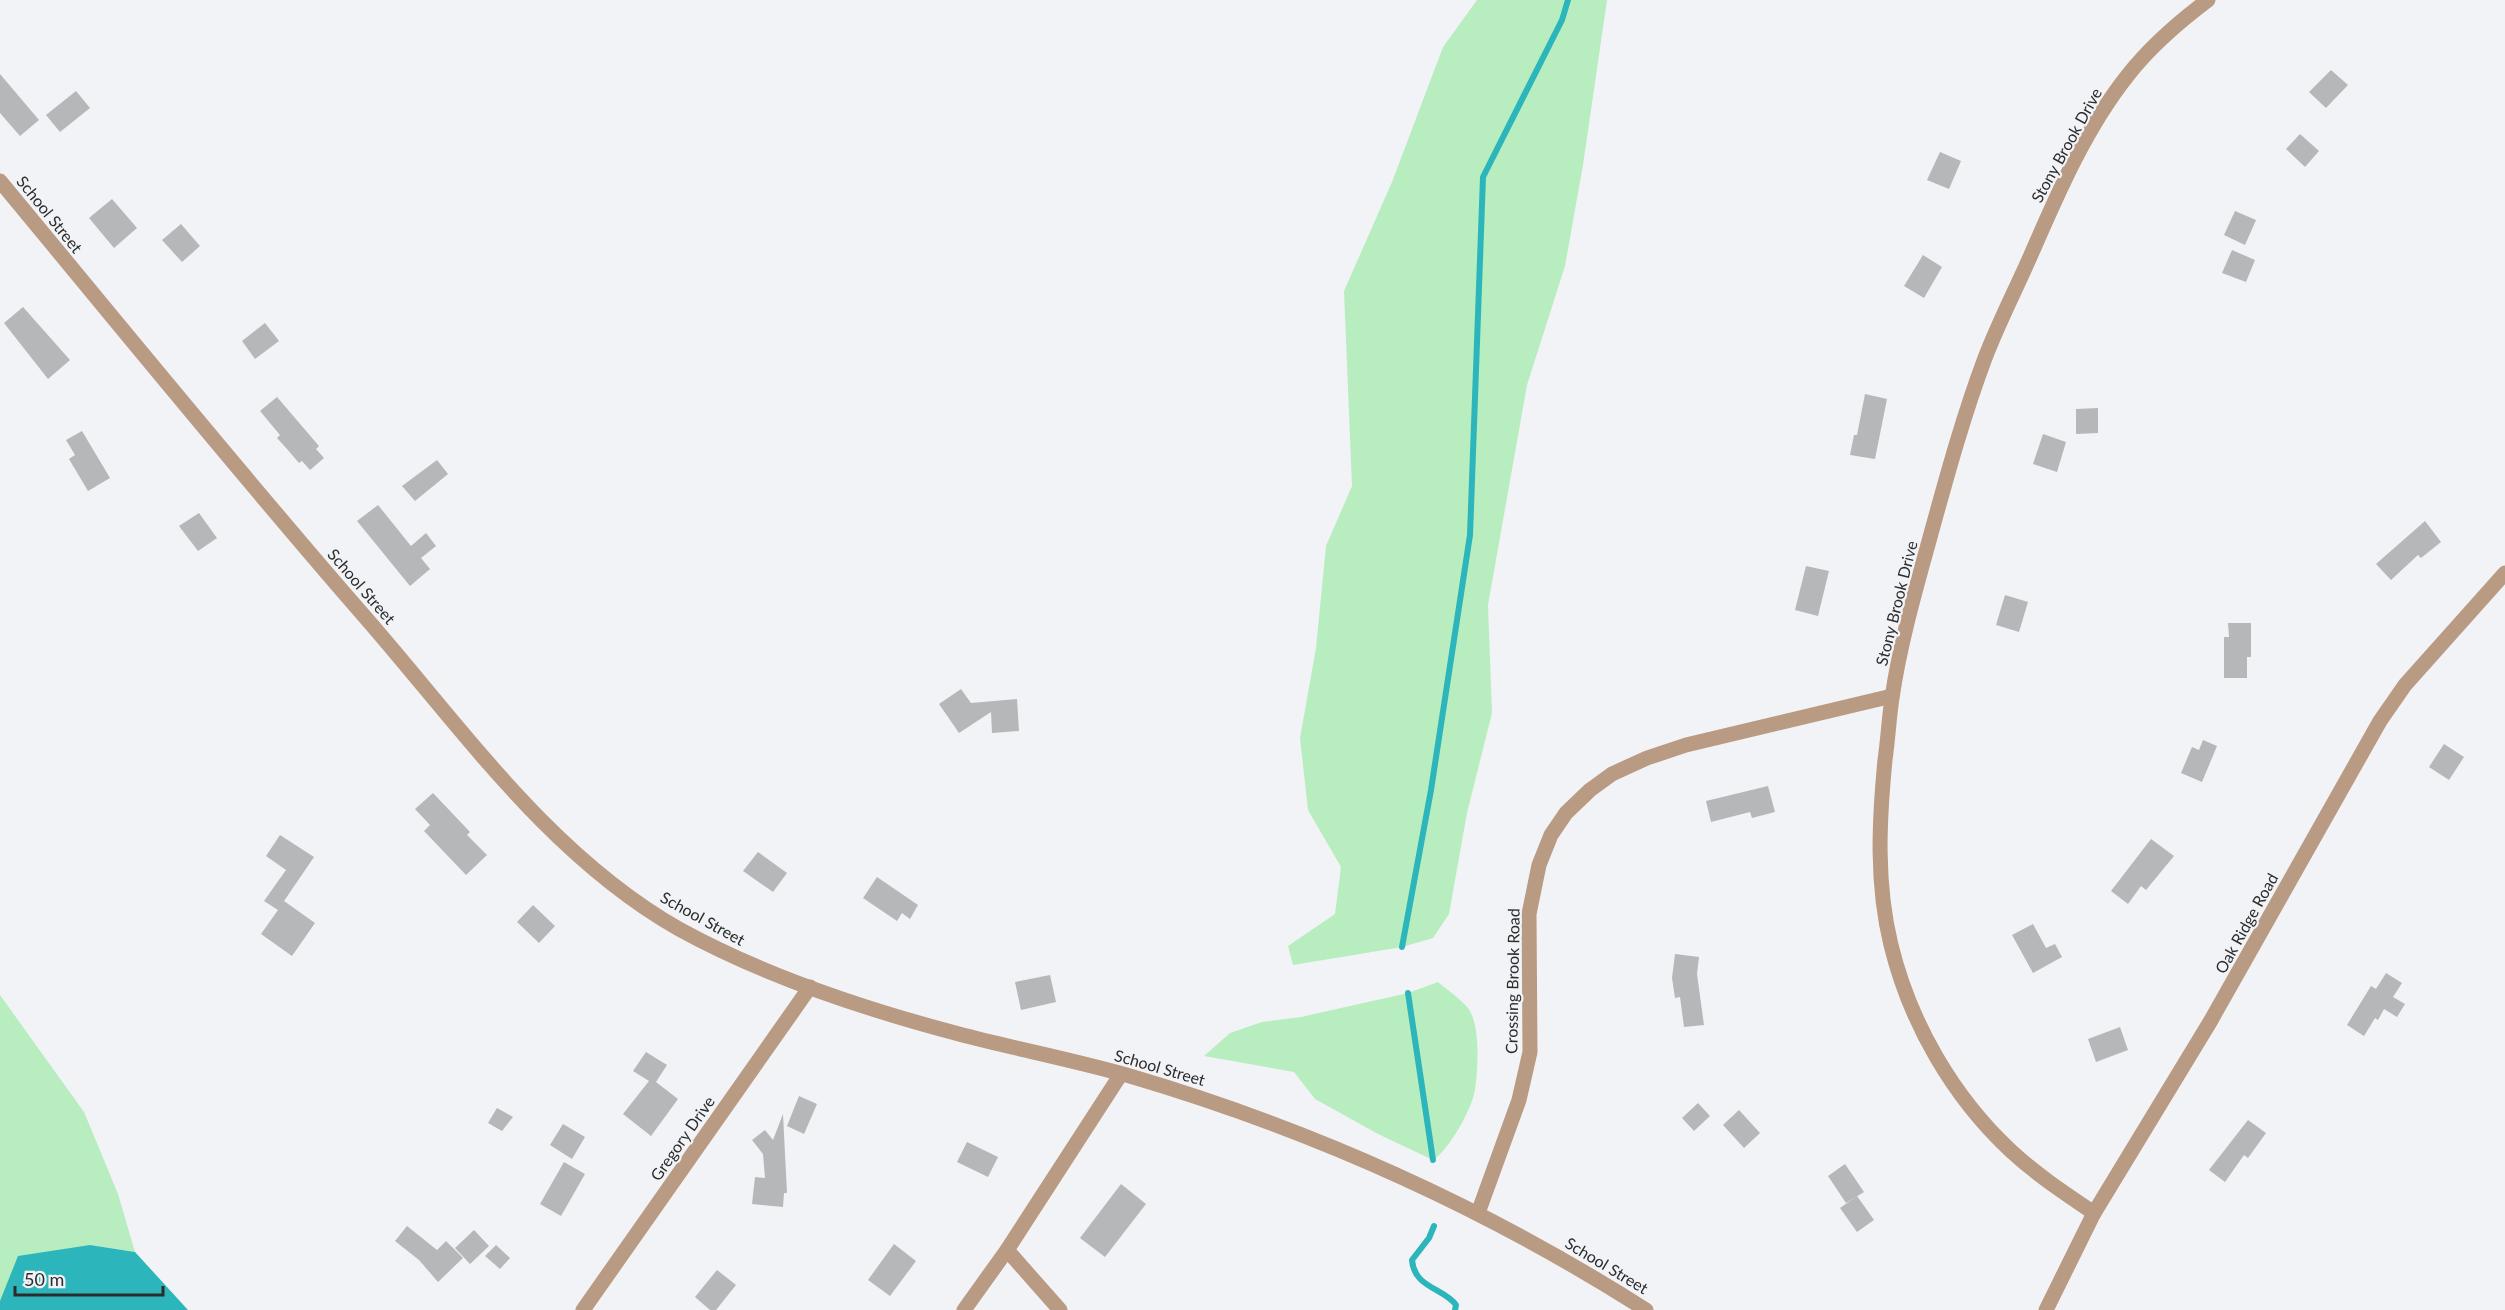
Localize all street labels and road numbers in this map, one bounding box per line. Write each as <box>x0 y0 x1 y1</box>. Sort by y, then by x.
street label: Stony Brook Drive <box>2027 84 2105 206</box>
street label: School Street <box>13 172 87 256</box>
street label: Stony Brook Drive <box>1871 539 1921 667</box>
street label: School Street <box>324 545 400 628</box>
street label: Oak Ridge Road <box>2211 870 2281 976</box>
street label: School Street <box>658 887 749 949</box>
street label: Crossing Brook Road <box>1501 908 1523 1054</box>
street label: School Street <box>1113 1045 1208 1089</box>
street label: Gregory Drive <box>646 1092 718 1184</box>
street label: School Street <box>1562 1233 1652 1297</box>

